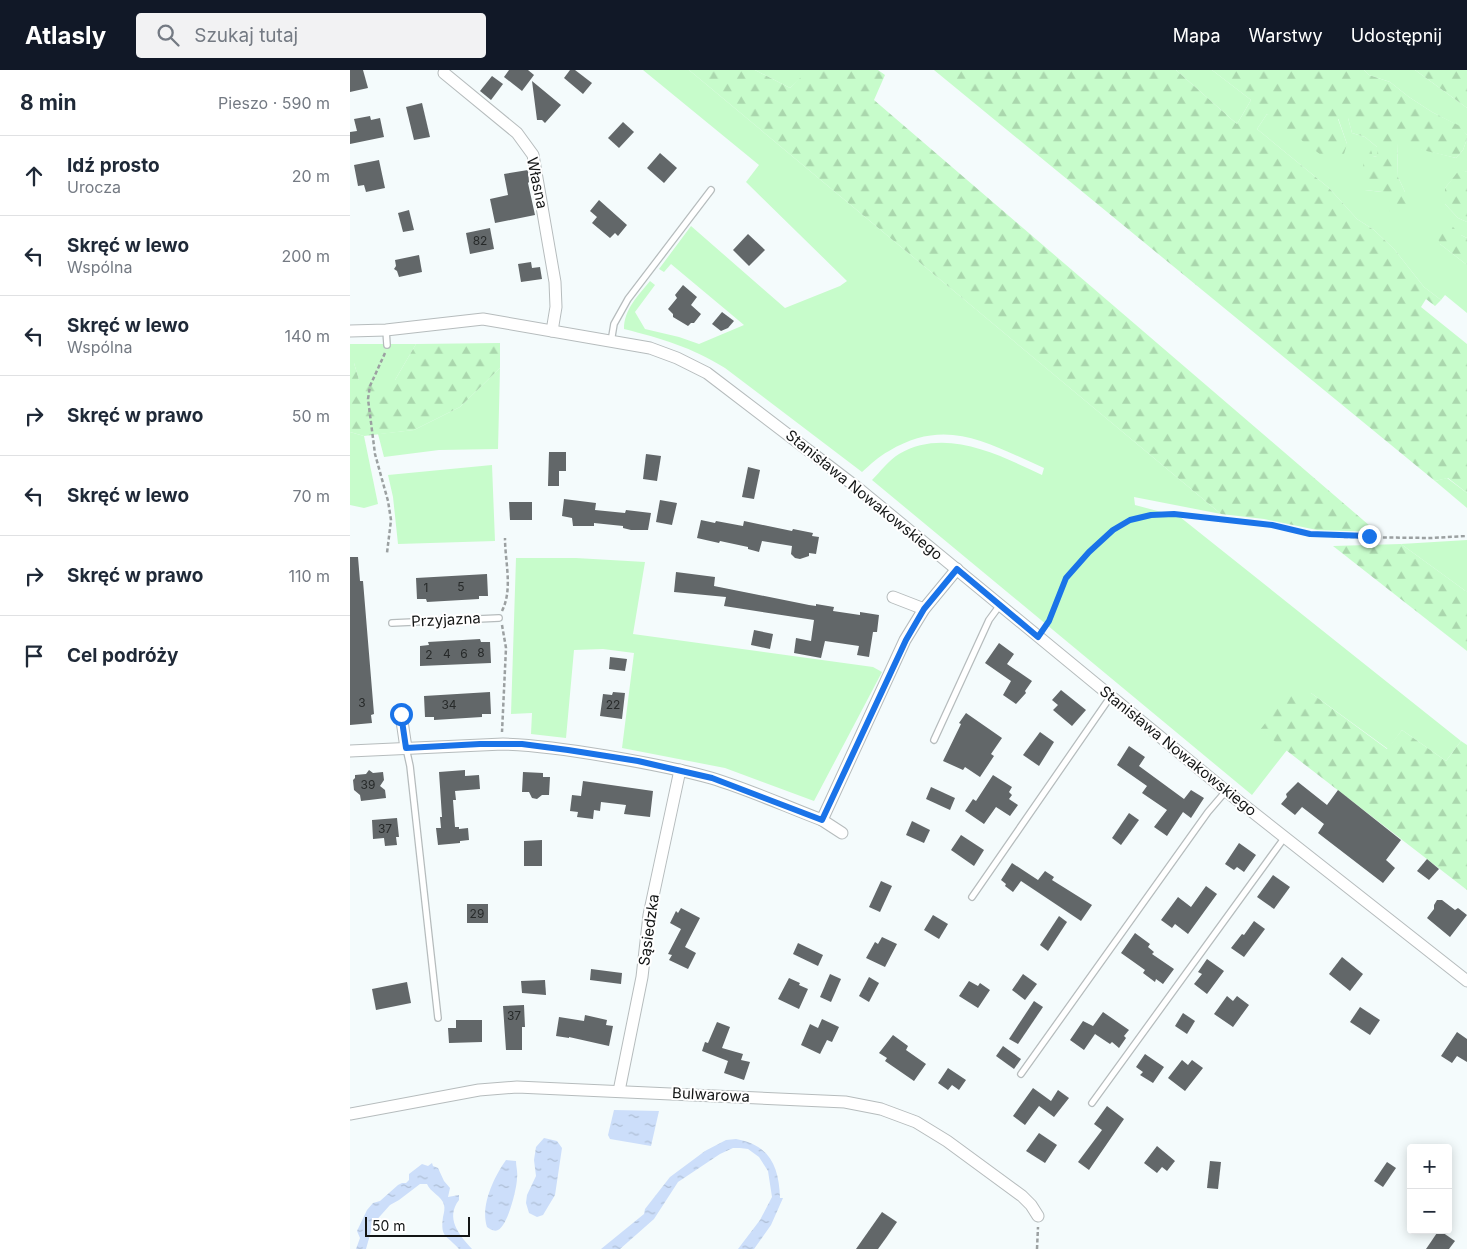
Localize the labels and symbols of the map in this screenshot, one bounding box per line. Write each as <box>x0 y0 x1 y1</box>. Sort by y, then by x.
street label: Własna <box>523 155 552 210</box>
house number: 82 <box>473 233 487 248</box>
street label: Stanisława Nowakowskiego <box>782 425 947 564</box>
route end <box>1358 525 1381 548</box>
house number: 5 <box>457 579 465 594</box>
house number: 1 <box>424 580 428 595</box>
street label: Przyjazna <box>411 608 481 631</box>
house number: 8 <box>477 645 485 660</box>
house number: 4 <box>443 646 451 661</box>
house number: 6 <box>460 646 468 661</box>
house number: 2 <box>425 647 433 662</box>
street label: Stanisława Nowakowskiego <box>1096 681 1261 820</box>
house number: 3 <box>358 695 366 710</box>
house number: 34 <box>441 697 457 712</box>
house number: 22 <box>606 697 620 712</box>
route start <box>390 703 413 726</box>
house number: 39 <box>361 777 375 792</box>
house number: 37 <box>378 821 392 836</box>
street label: Sąsiedzka <box>634 893 663 967</box>
house number: 29 <box>470 906 484 921</box>
house number: 37 <box>507 1008 521 1023</box>
street label: Bulwarowa <box>672 1083 750 1106</box>
scale bar <box>365 1214 470 1237</box>

